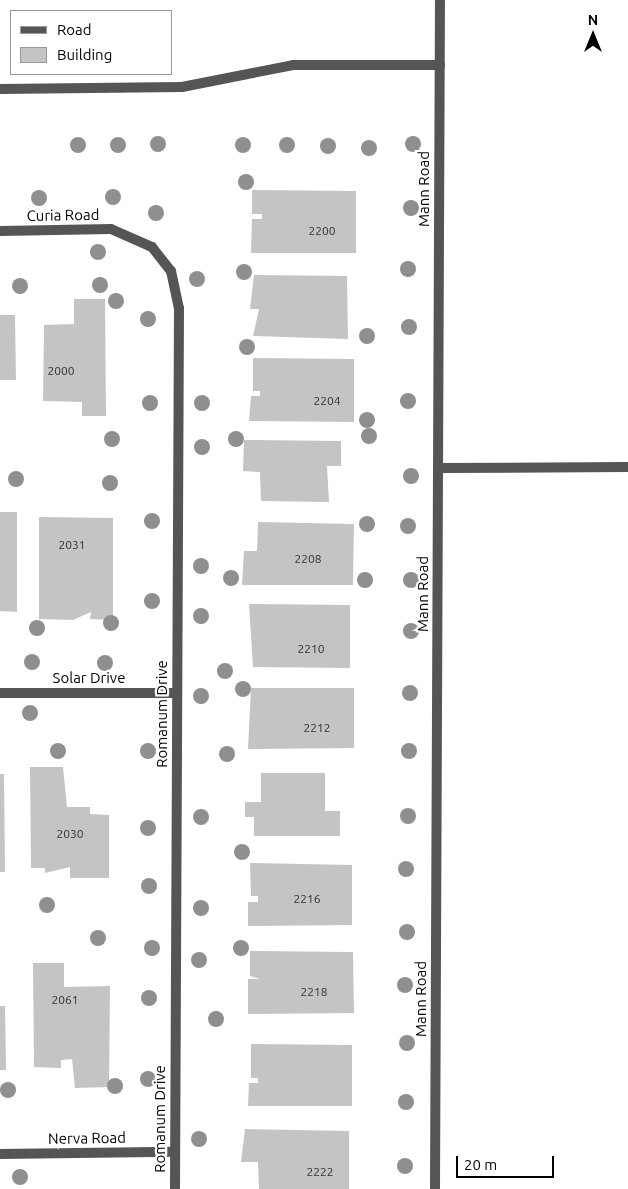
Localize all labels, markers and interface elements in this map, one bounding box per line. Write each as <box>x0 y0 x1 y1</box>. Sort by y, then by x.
legend <box>10 10 172 75</box>
north arrow <box>568 10 618 60</box>
text: N <box>588 12 598 28</box>
text: Road <box>57 21 92 38</box>
text: Building <box>57 46 112 63</box>
street label: Mann Road <box>415 151 433 227</box>
street label: Curia Road <box>27 205 99 225</box>
house number: 2200 <box>308 224 336 238</box>
house number: 2000 <box>47 364 75 378</box>
house number: 2204 <box>313 394 341 408</box>
house number: 2031 <box>58 538 86 552</box>
house number: 2208 <box>294 552 322 566</box>
street label: Mann Road <box>414 556 432 632</box>
house number: 2210 <box>297 642 325 656</box>
street label: Romanum Drive <box>153 660 171 768</box>
street label: Solar Drive <box>53 669 125 687</box>
house number: 2212 <box>303 721 331 735</box>
house number: 2030 <box>56 827 84 841</box>
house number: 2216 <box>293 892 321 906</box>
street label: Mann Road <box>412 961 430 1037</box>
house number: 2218 <box>300 985 328 999</box>
house number: 2061 <box>51 993 79 1007</box>
street label: Romanum Drive <box>151 1065 169 1173</box>
street label: Nerva Road <box>48 1128 126 1148</box>
scale bar <box>458 1146 556 1178</box>
text: 20 m <box>464 1156 497 1173</box>
house number: 2222 <box>306 1165 334 1179</box>

